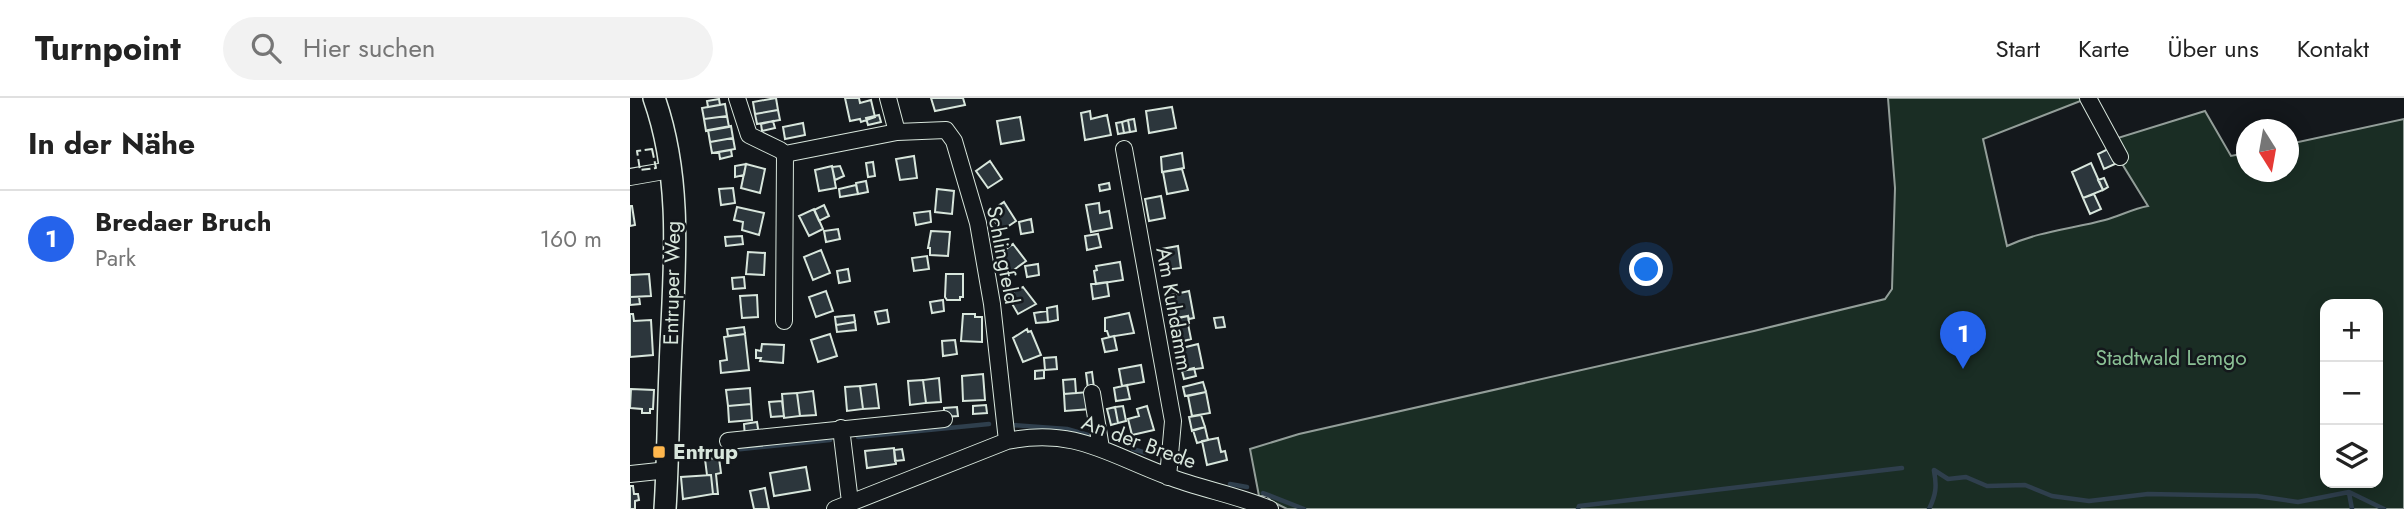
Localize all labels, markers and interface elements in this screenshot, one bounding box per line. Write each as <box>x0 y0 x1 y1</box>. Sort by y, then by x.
search box <box>223 17 713 80</box>
text: Turnpoint <box>35 25 181 72</box>
icon: search <box>247 29 285 67</box>
text: Hier suchen <box>303 29 436 67</box>
text: Start <box>1996 31 2040 66</box>
text: Karte <box>2078 31 2129 66</box>
text: Über uns <box>2167 31 2259 66</box>
text: Kontakt <box>2297 31 2369 66</box>
north arrow <box>2236 119 2299 182</box>
text: In der Nähe <box>28 122 195 165</box>
text: Bredaer Bruch <box>95 203 271 241</box>
street label: Schlingfeld <box>979 203 1027 307</box>
street label: Entruper Weg <box>656 221 688 345</box>
text: 1 <box>45 222 57 256</box>
text: 160 m <box>540 222 602 256</box>
text: Park <box>95 241 136 275</box>
street label: Am Kuhdamm <box>1148 245 1200 373</box>
your location <box>1629 252 1663 286</box>
map controls <box>2320 299 2383 488</box>
button: + <box>2320 299 2383 362</box>
pin: 1 <box>1940 311 1986 369</box>
park label: Stadtwald Lemgo <box>2095 343 2247 373</box>
button: − <box>2320 362 2383 425</box>
street label: An der Brede <box>1078 407 1201 477</box>
button: layers <box>2320 425 2383 488</box>
place label: Entrup <box>673 437 738 467</box>
marker: Entrup <box>651 444 667 460</box>

